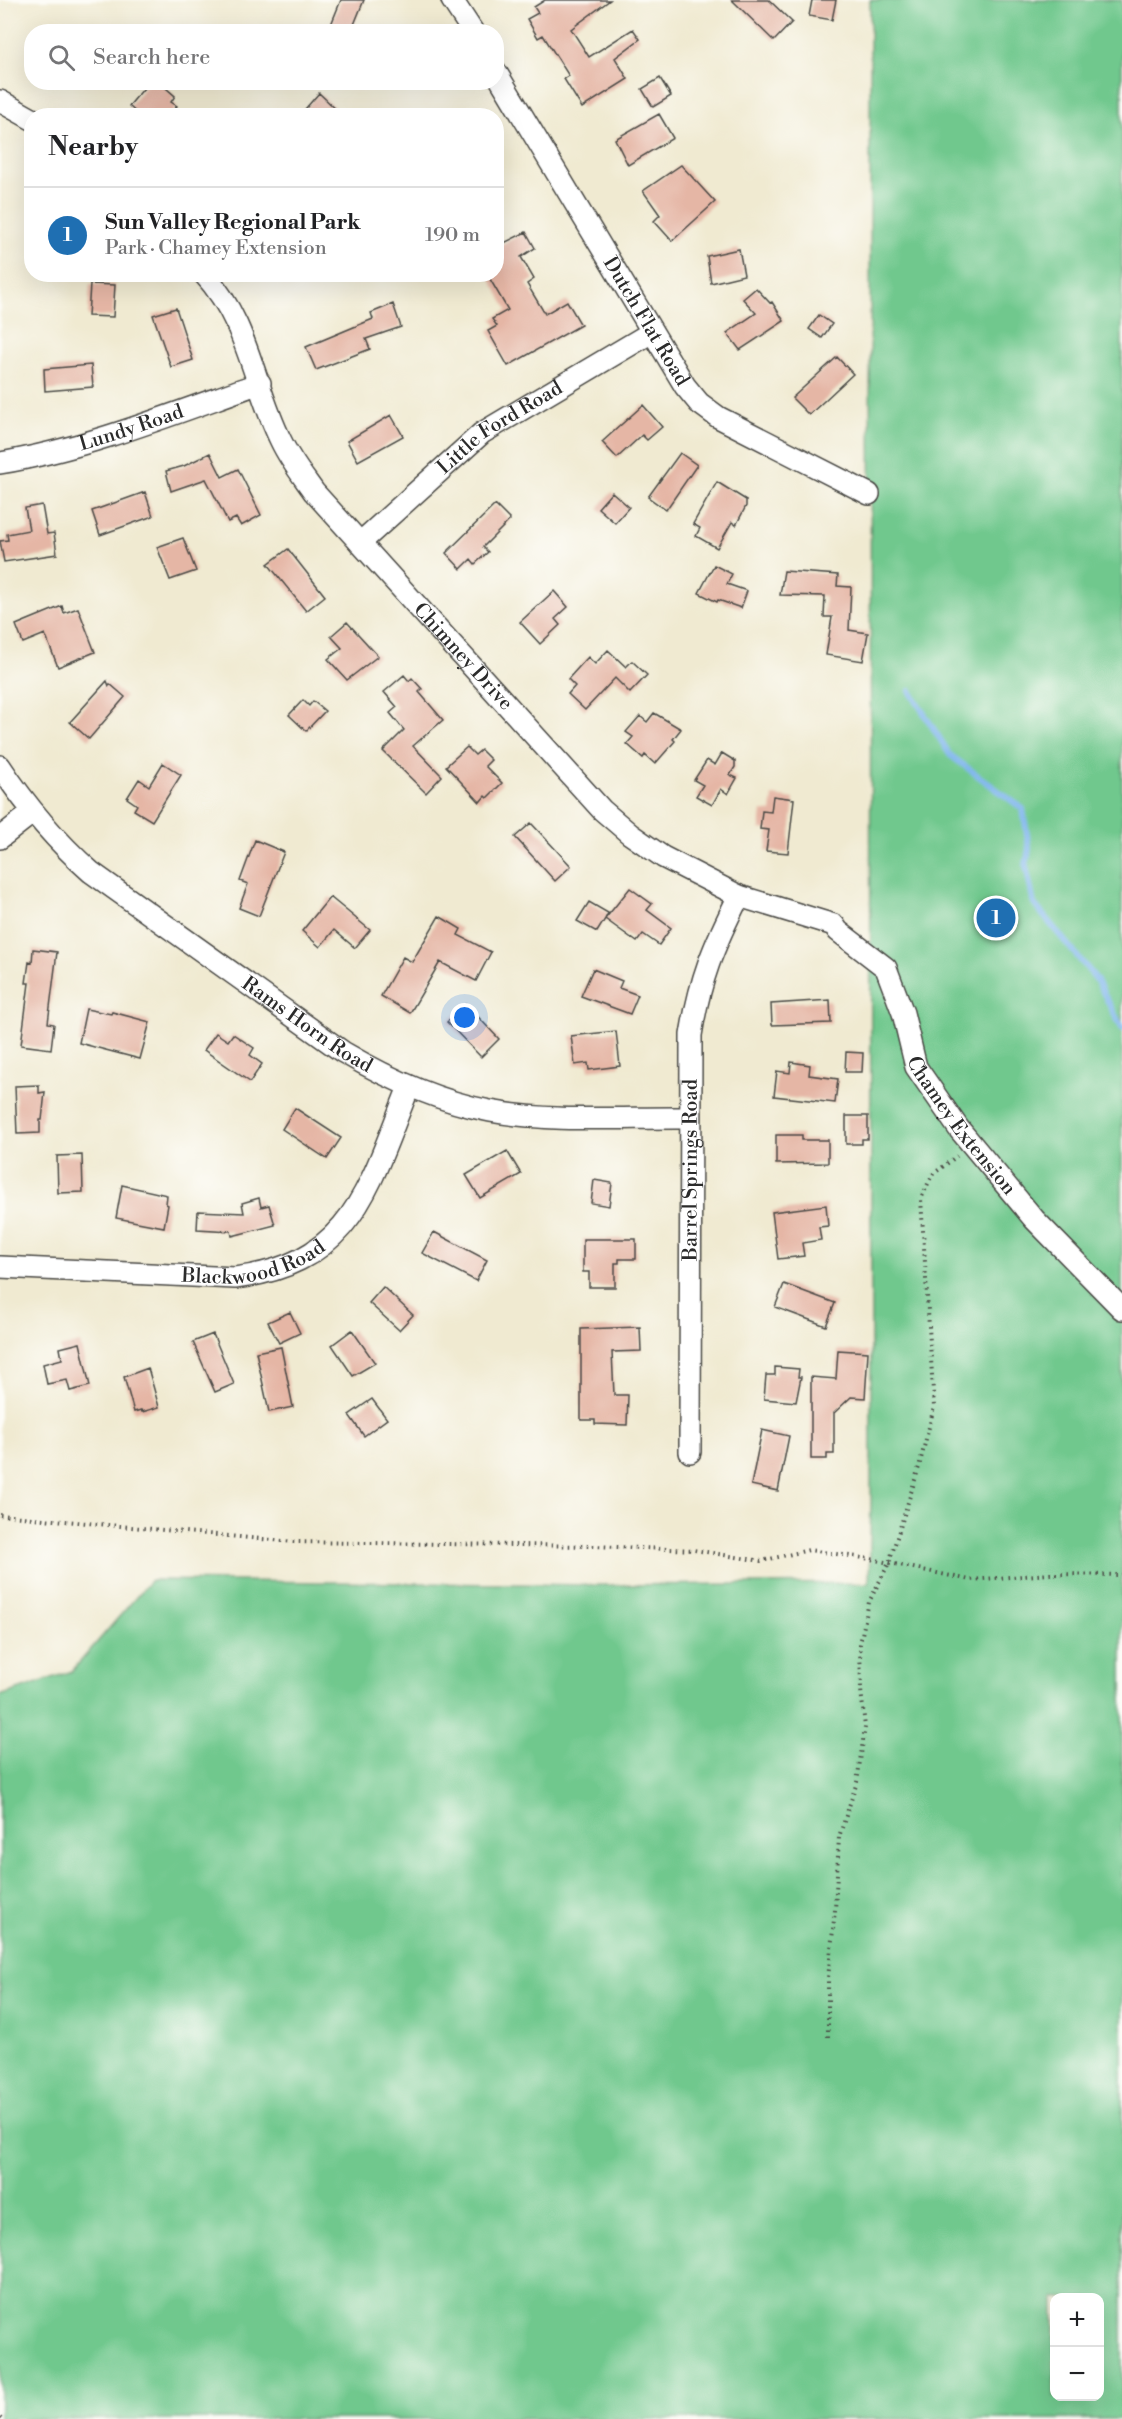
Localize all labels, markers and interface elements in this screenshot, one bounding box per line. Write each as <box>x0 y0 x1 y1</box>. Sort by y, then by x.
search box <box>24 24 504 90</box>
icon: search <box>45 41 78 74</box>
text: Search here <box>93 44 210 71</box>
text: Nearby <box>48 131 138 163</box>
text: Sun Valley Regional Park <box>105 209 361 236</box>
text: 1 <box>63 223 72 248</box>
text: 190 m <box>425 223 480 248</box>
text: Park · Chamey Extension <box>105 236 327 261</box>
street label: Dutch Flat Road <box>598 252 695 391</box>
street label: Little Ford Road <box>432 375 568 480</box>
street label: Lundy Road <box>76 399 187 457</box>
street label: Chimney Drive <box>408 598 518 716</box>
pin: 1 <box>976 896 1016 940</box>
street label: Rams Horn Road <box>237 971 377 1079</box>
your location <box>450 1003 479 1032</box>
street label: Chamey Extension <box>901 1054 1022 1201</box>
street label: Barrel Springs Road <box>678 1078 703 1262</box>
street label: Blackwood Road <box>180 1234 331 1291</box>
map controls <box>1050 2293 1104 2401</box>
button: + <box>1050 2293 1104 2347</box>
button: − <box>1050 2347 1104 2401</box>

